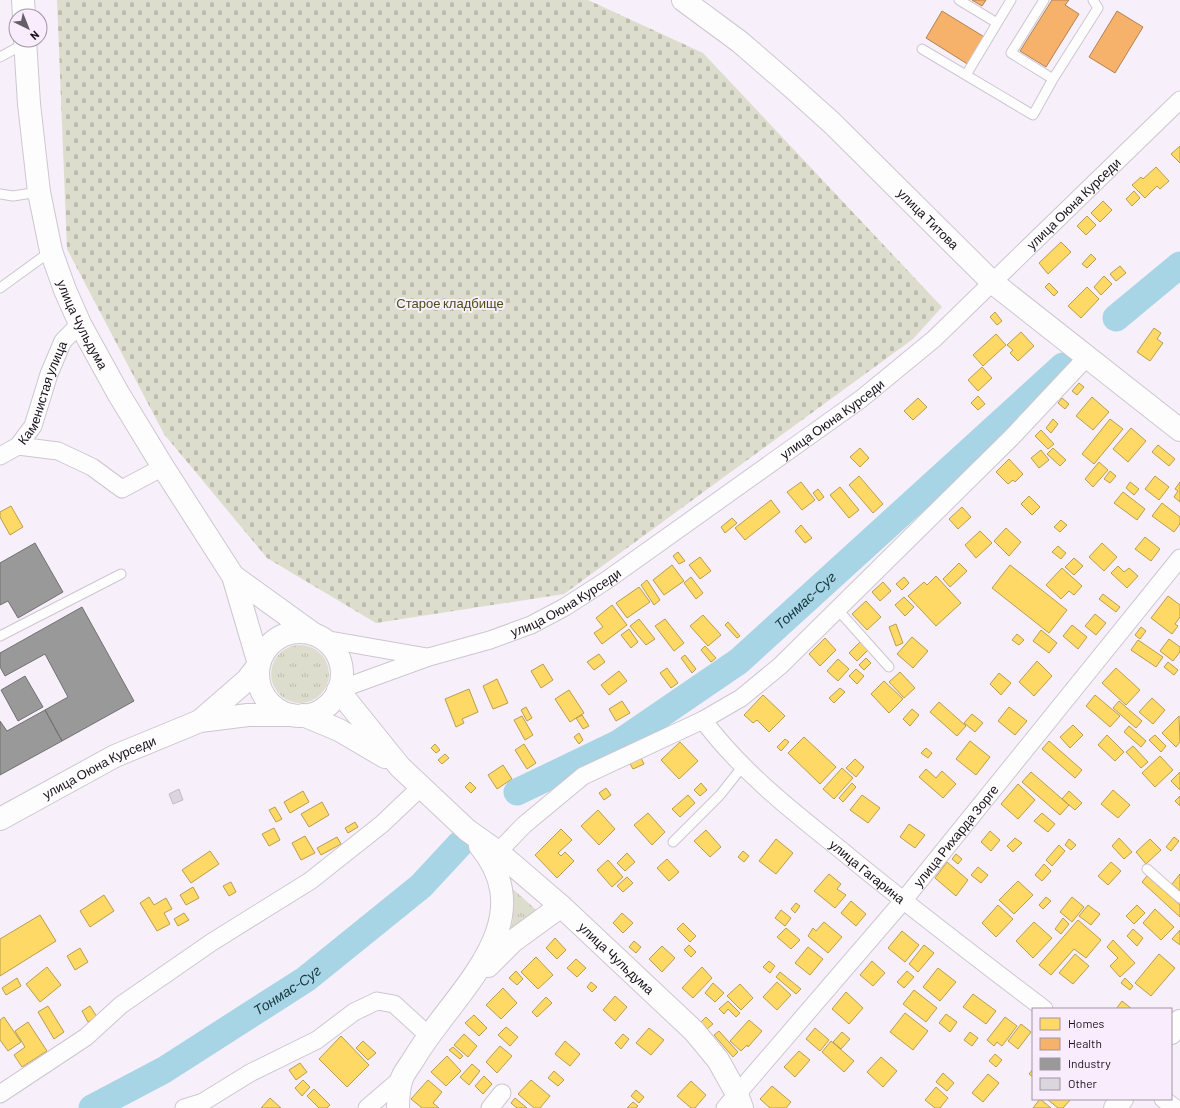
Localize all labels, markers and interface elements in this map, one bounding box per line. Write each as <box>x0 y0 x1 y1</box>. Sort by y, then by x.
north arrow <box>8 8 48 48</box>
text: N <box>28 28 42 43</box>
street label: улица Оюна Курседи <box>1023 154 1124 253</box>
street label: улица Титова <box>894 185 963 253</box>
street label: улица Чульдума <box>54 278 112 373</box>
park label: Старое кладбище <box>396 295 504 311</box>
street label: Каменистая улица <box>14 338 70 447</box>
street label: улица Оюна Курседи <box>777 375 887 462</box>
street label: улица Оюна Курседи <box>508 565 624 640</box>
water label: Тонмас-Суг <box>771 568 839 633</box>
street label: улица Оюна Курседи <box>40 732 158 802</box>
street label: улица Рихарда Зорге <box>910 781 1002 890</box>
street label: улица Гагарина <box>826 836 909 907</box>
street label: улица Чульдума <box>575 919 658 998</box>
water label: Тонмас-Суг <box>250 962 324 1018</box>
legend <box>1032 1008 1172 1100</box>
text: Homes <box>1068 1016 1105 1030</box>
text: Health <box>1068 1036 1102 1050</box>
text: Industry <box>1068 1056 1111 1070</box>
text: Other <box>1068 1076 1098 1090</box>

